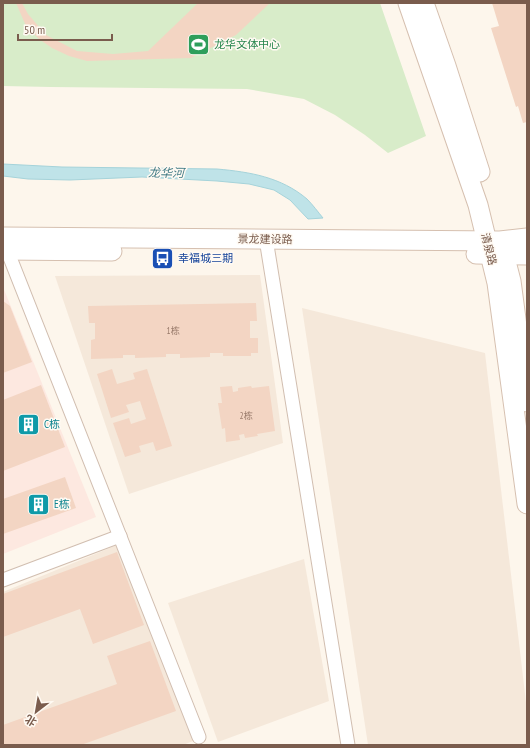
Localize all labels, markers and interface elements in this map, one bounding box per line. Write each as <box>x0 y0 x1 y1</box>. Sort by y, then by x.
scale bar <box>18 16 112 42</box>
text: 50 m <box>24 22 45 37</box>
sports icon: 龙华文体中心 <box>186 31 212 57</box>
place label: 龙华文体中心 <box>214 37 280 51</box>
water label: 龙华河 <box>148 165 186 180</box>
street label: 清泉路 <box>478 231 500 267</box>
street label: 景龙建设路 <box>237 232 293 246</box>
bus stop icon: 幸福城三期 <box>149 245 175 271</box>
place label: 幸福城三期 <box>178 251 233 265</box>
house number: 1栋 <box>166 325 180 336</box>
house number: 2栋 <box>239 410 253 421</box>
building icon: C栋 <box>16 411 42 437</box>
place label: C栋 <box>44 417 60 431</box>
building icon: E栋 <box>26 491 52 517</box>
place label: E栋 <box>54 497 70 511</box>
north arrow <box>16 692 56 732</box>
text: 北 <box>23 712 39 729</box>

